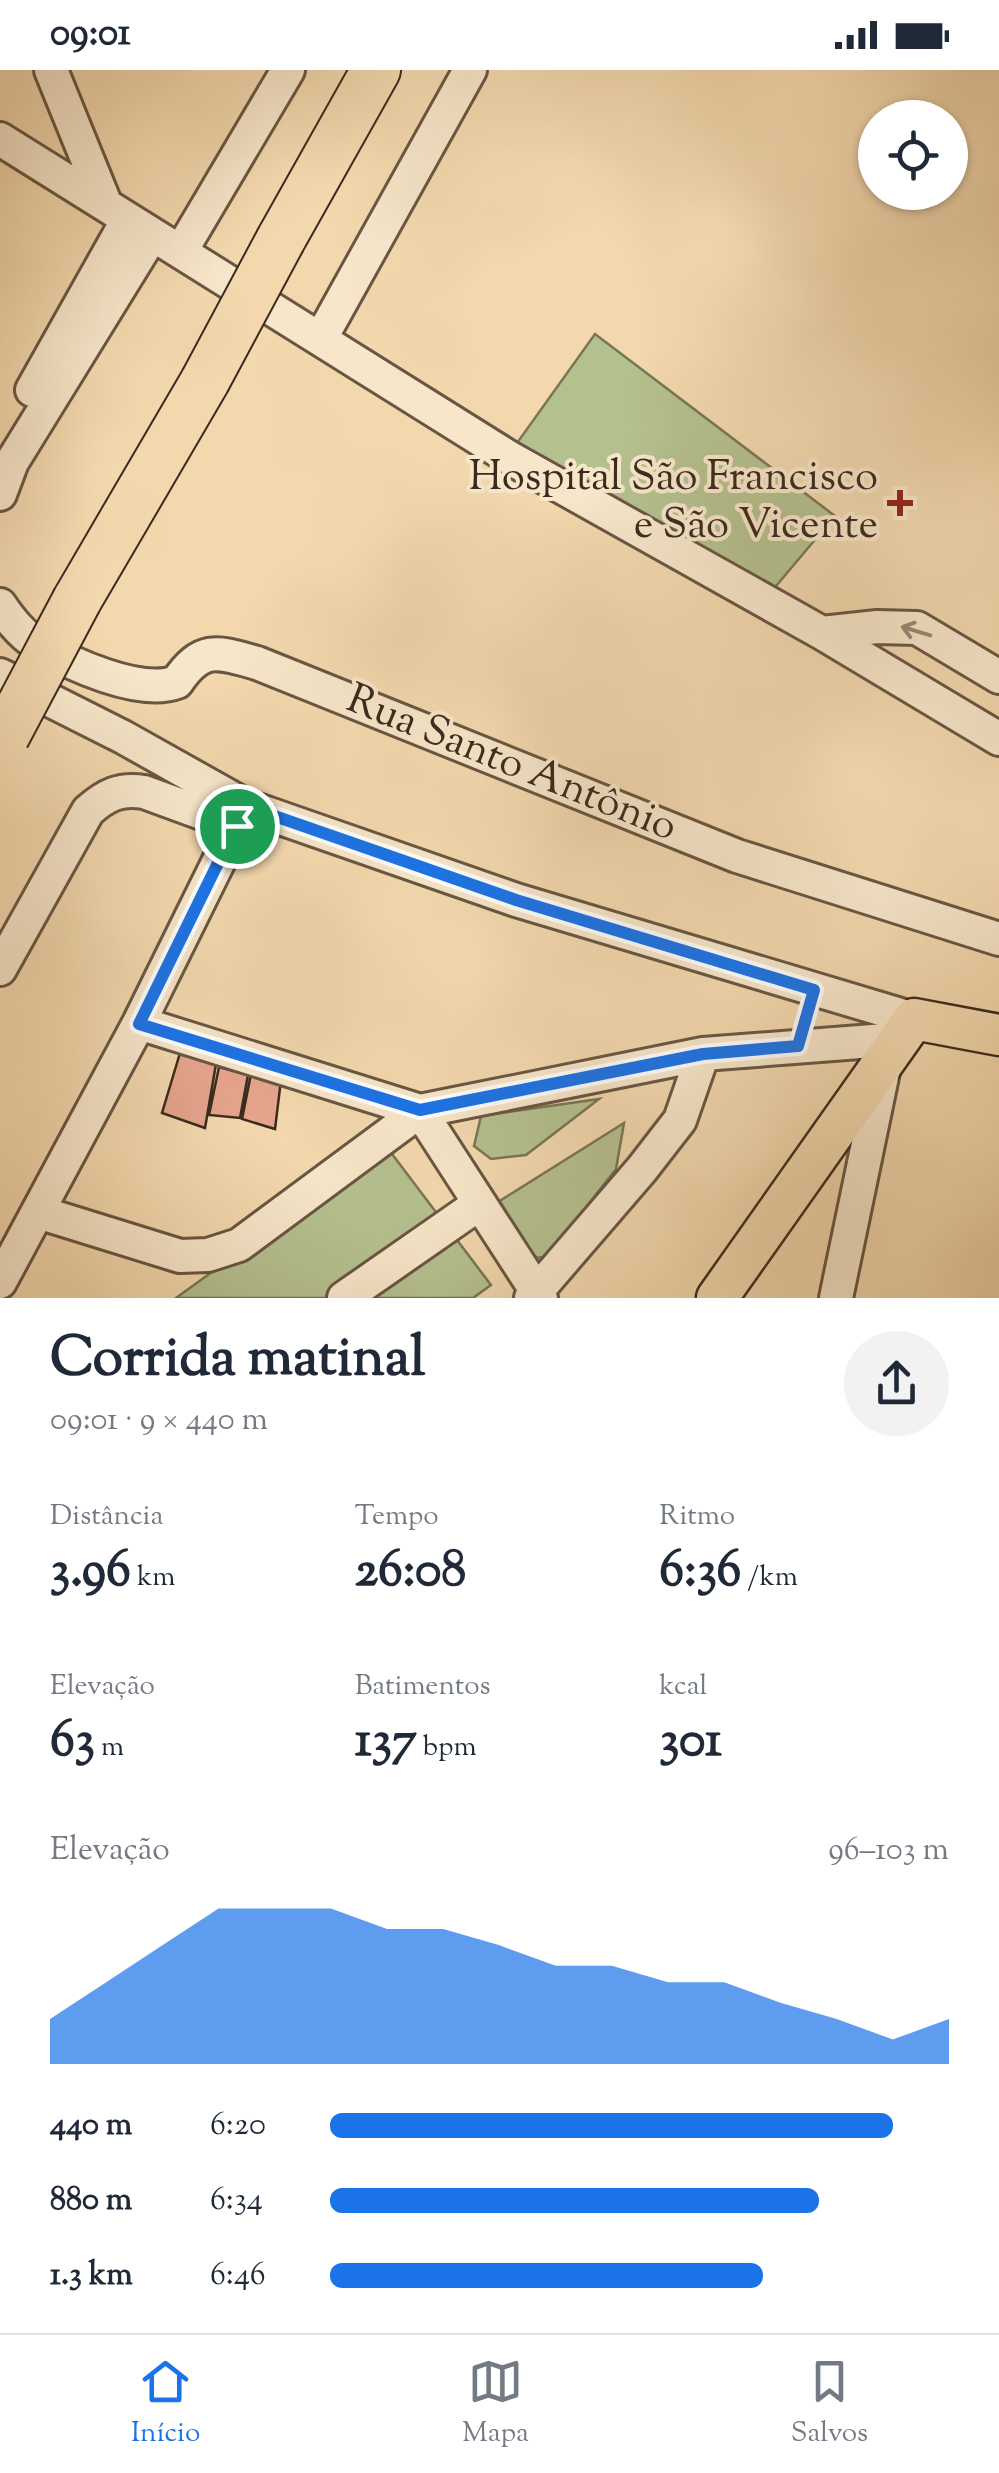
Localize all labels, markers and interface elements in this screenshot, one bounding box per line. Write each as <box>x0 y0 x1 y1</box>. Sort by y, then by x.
text: 09:01 <box>50 8 131 62</box>
map controls <box>858 100 968 210</box>
button: locate <box>858 100 968 210</box>
place label: Hospital São Francisco e São Vicente <box>469 449 878 557</box>
marker: Hospital São Francisco e São Vicente <box>887 490 913 516</box>
one-way arrow <box>901 621 932 639</box>
street label: Rua Santo Antônio <box>337 671 685 859</box>
pin <box>195 784 280 869</box>
icon: arrive <box>210 799 265 854</box>
text: Corrida matinal <box>50 1321 426 1400</box>
button: share <box>844 1331 949 1436</box>
text: 09:01 · 9 × 440 m <box>50 1398 268 1444</box>
text: Distância <box>50 1497 163 1537</box>
text: Tempo <box>355 1497 439 1537</box>
text: Ritmo <box>659 1497 735 1537</box>
text: 3.96 <box>50 1537 131 1609</box>
text: 26:08 <box>355 1537 466 1609</box>
text: 6:36 <box>659 1537 741 1609</box>
text: km <box>131 1558 175 1598</box>
text: /km <box>741 1558 798 1598</box>
text: Elevação <box>50 1667 155 1707</box>
text: Batimentos <box>355 1667 491 1707</box>
text: kcal <box>659 1667 707 1707</box>
text: 63 <box>50 1707 95 1779</box>
text: 137 <box>355 1707 417 1779</box>
text: 301 <box>659 1707 722 1779</box>
text: m <box>95 1728 124 1768</box>
text: bpm <box>417 1728 477 1768</box>
text: Elevação <box>50 1828 170 1874</box>
text: 96–103 m <box>828 1828 949 1874</box>
text: 440 m <box>50 2103 132 2149</box>
text: 6:20 <box>210 2103 266 2149</box>
text: 880 m <box>50 2178 132 2224</box>
text: 6:34 <box>210 2178 263 2224</box>
text: 1.3 km <box>50 2253 133 2299</box>
text: 6:46 <box>210 2253 266 2299</box>
tab: Início <box>131 2354 200 2454</box>
tab: Mapa <box>462 2354 529 2454</box>
tab: Salvos <box>791 2354 868 2454</box>

